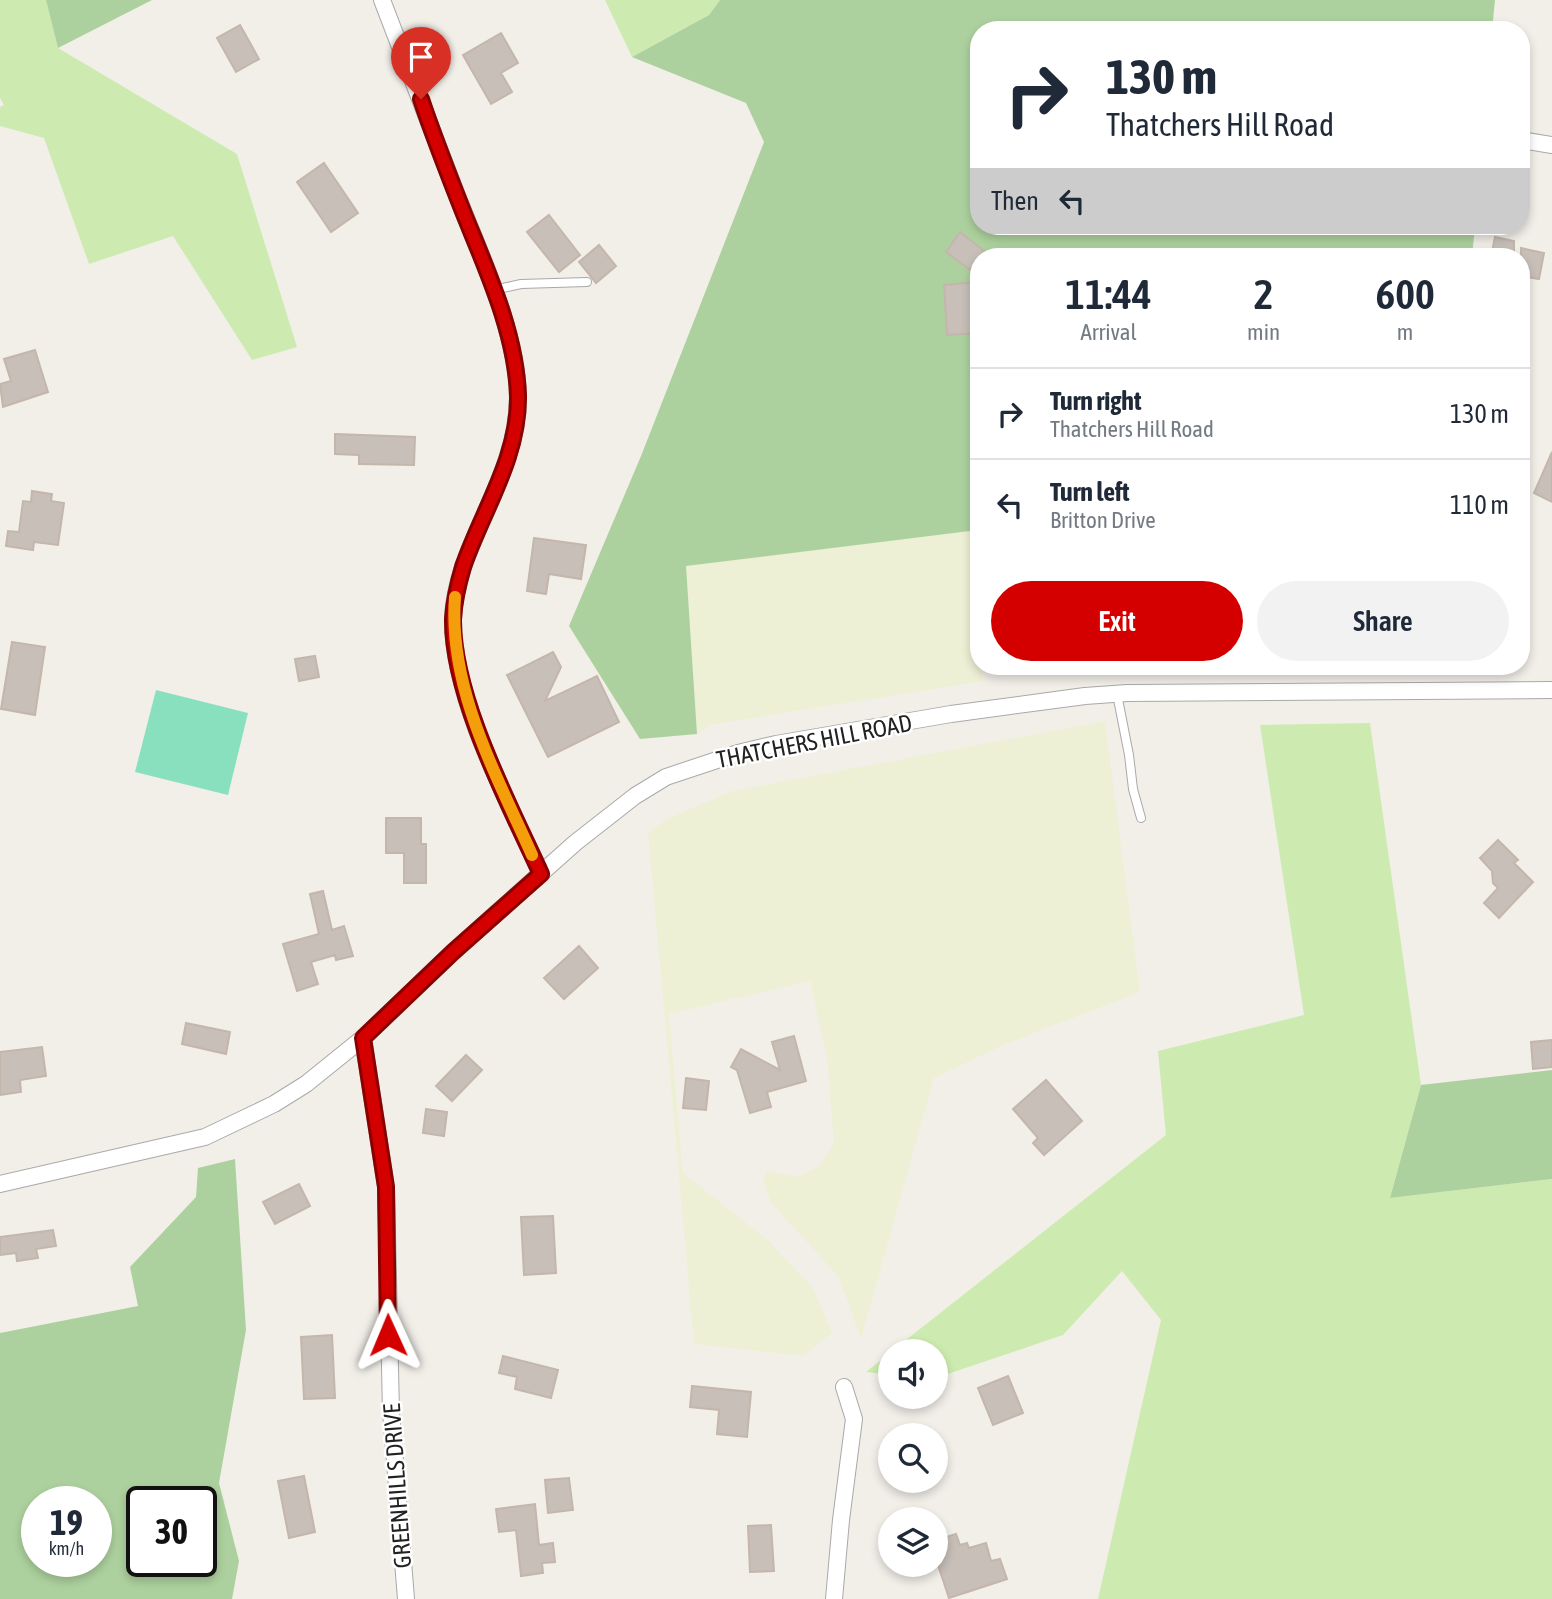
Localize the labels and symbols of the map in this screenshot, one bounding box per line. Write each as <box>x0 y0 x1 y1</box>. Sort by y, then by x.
pin <box>391 27 451 99</box>
street label: THATCHERS HILL ROAD <box>714 709 914 773</box>
position arrow <box>351 1298 425 1372</box>
street label: GREENHILLS DRIVE <box>378 1403 416 1569</box>
speed limit sign: 30 <box>126 1486 217 1577</box>

